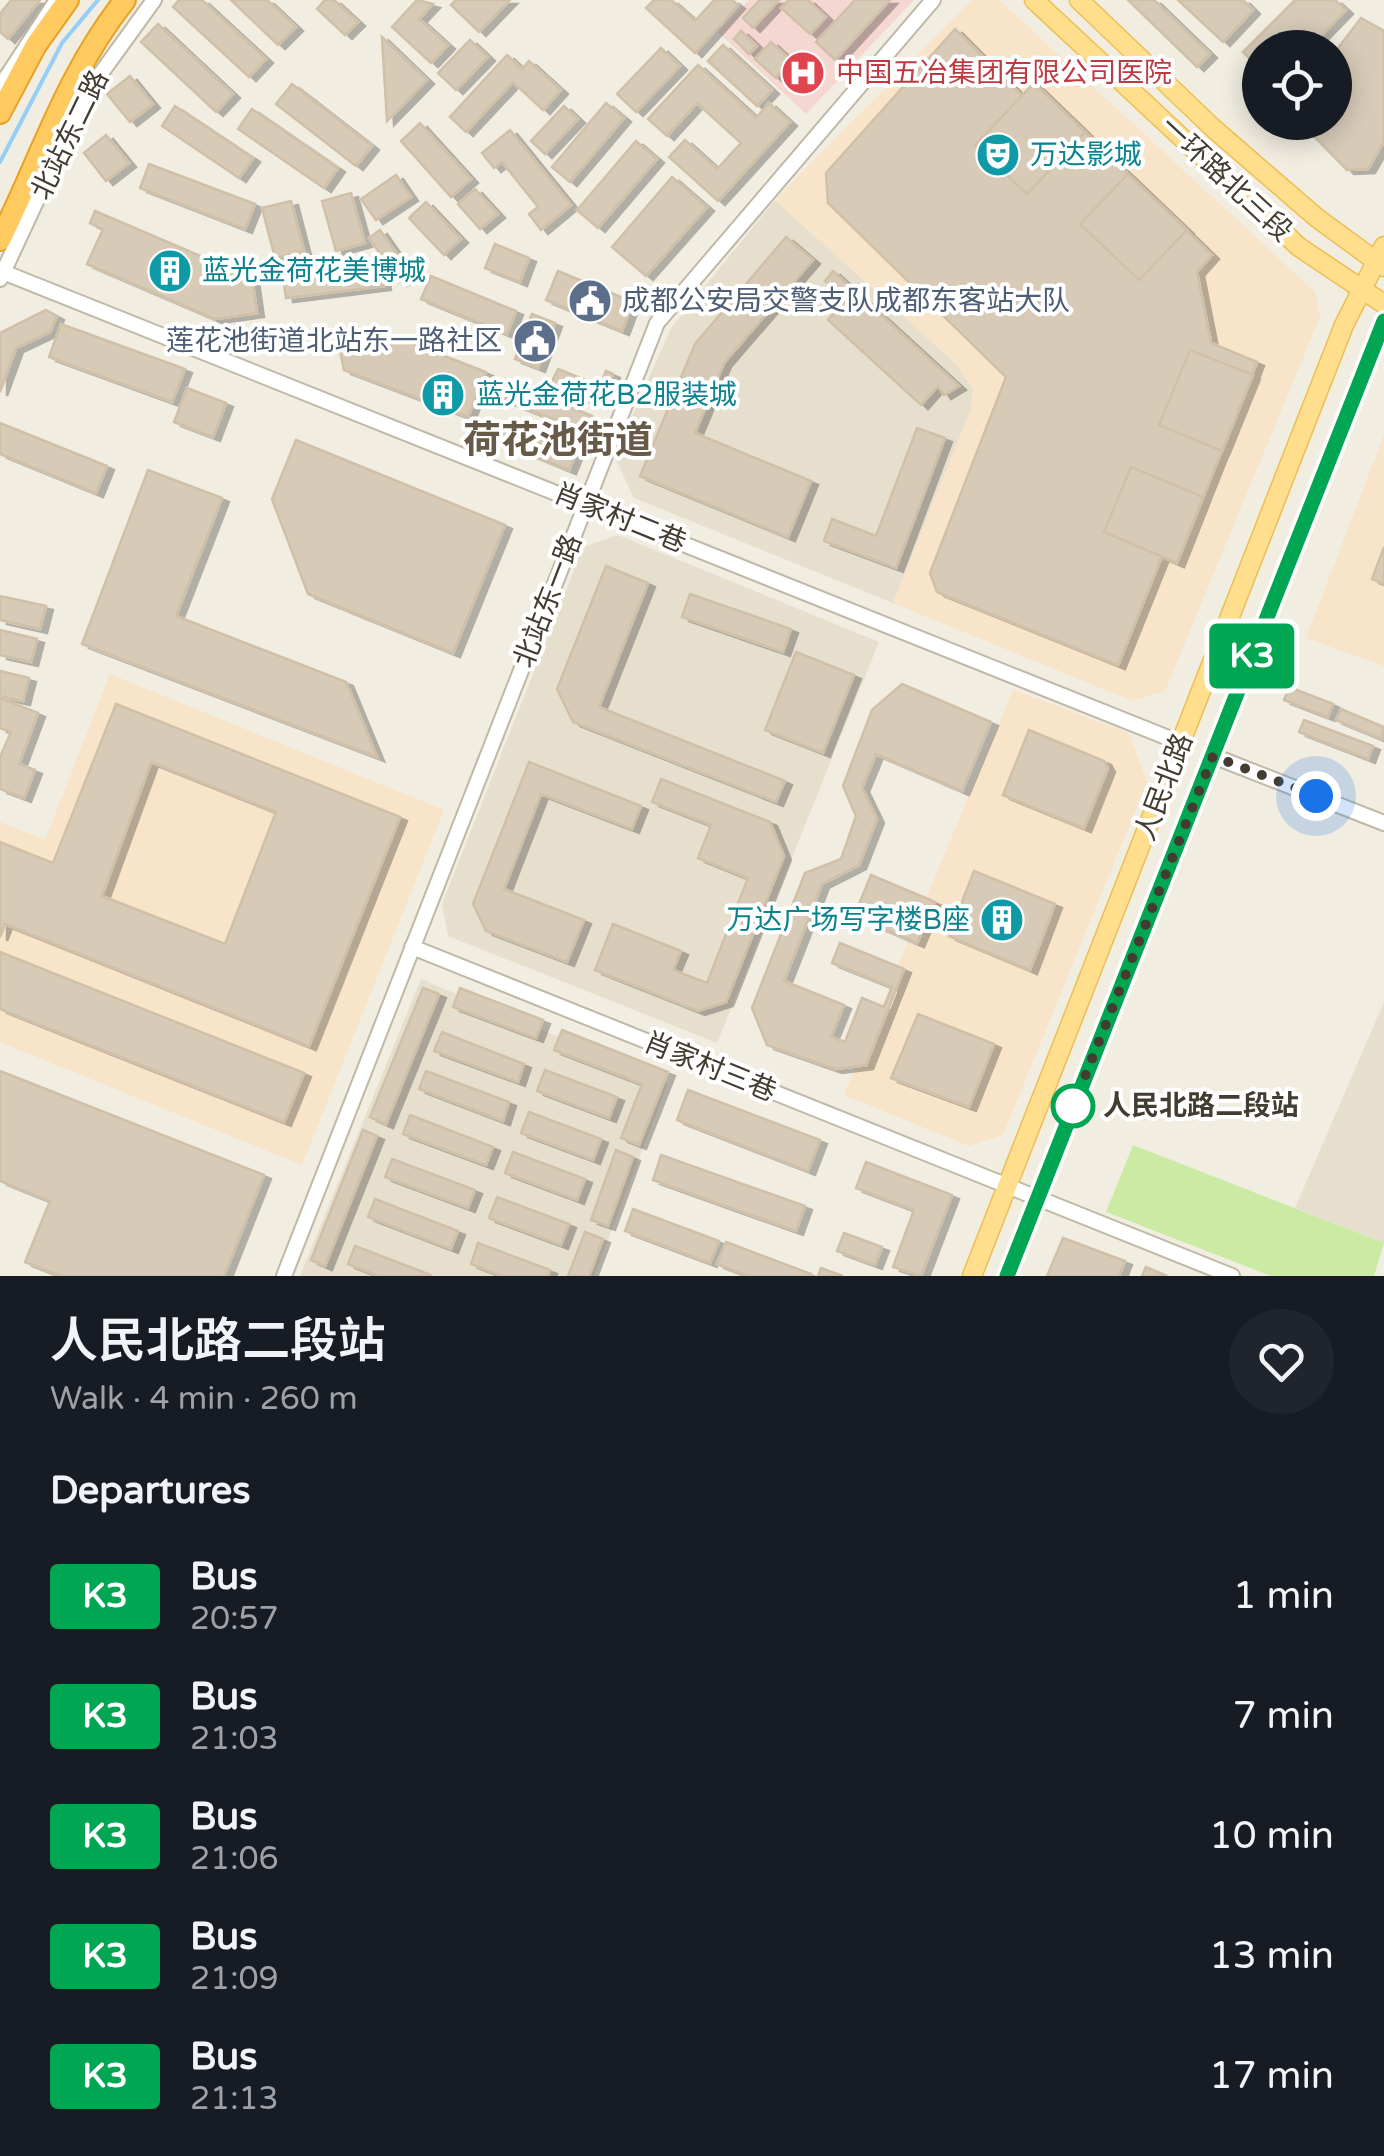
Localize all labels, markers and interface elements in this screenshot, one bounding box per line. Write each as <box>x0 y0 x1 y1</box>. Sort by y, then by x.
map controls <box>1242 30 1352 140</box>
button: locate <box>1242 30 1352 140</box>
hospital icon: 中国五冶集团有限公司医院 <box>780 50 826 96</box>
place label: 中国五冶集团有限公司医院 <box>836 56 1172 90</box>
street label: 北站东二路 <box>24 65 116 205</box>
street label: 一环路北三段 <box>1153 109 1299 249</box>
theatre icon: 万达影城 <box>975 132 1021 178</box>
place label: 万达影城 <box>1030 138 1142 172</box>
building icon: 蓝光金荷花美博城 <box>147 248 193 294</box>
place label: 蓝光金荷花美博城 <box>202 254 426 288</box>
public building icon: 成都公安局交警支队成都东客站大队 <box>567 278 613 324</box>
place label: 成都公安局交警支队成都东客站大队 <box>622 284 1070 318</box>
public building icon: 莲花池街道北站东一路社区 <box>512 318 558 364</box>
place label: 莲花池街道北站东一路社区 <box>166 324 502 358</box>
building icon: 蓝光金荷花B2服装城 <box>420 372 466 418</box>
place label: 蓝光金荷花B2服装城 <box>476 378 737 412</box>
district label: 荷花池街道 <box>463 418 653 464</box>
street label: 肖家村二巷 <box>549 476 691 560</box>
street label: 北站东一路 <box>507 530 589 672</box>
line badge: K3 <box>1207 624 1297 688</box>
text: K3 <box>1229 635 1275 677</box>
street label: 人民北路 <box>1128 729 1200 845</box>
your location <box>1291 771 1341 821</box>
building icon: 万达广场写字楼B座 <box>979 897 1025 943</box>
place label: 万达广场写字楼B座 <box>727 903 970 937</box>
street label: 肖家村三巷 <box>639 1025 781 1109</box>
marker: 人民北路二段站 <box>1052 1085 1094 1127</box>
place label: 人民北路二段站 <box>1103 1089 1299 1123</box>
button: heart <box>1229 1309 1334 1414</box>
text: 人民北路二段站 <box>50 1313 386 1371</box>
text: Walk · 4 min · 260 m <box>50 1380 358 1418</box>
text: Departures <box>50 1468 251 1514</box>
text: Bus <box>190 1554 257 1600</box>
text: 1 min <box>1233 1573 1334 1619</box>
text: K3 <box>82 1575 128 1617</box>
text: 20:57 <box>190 1600 279 1638</box>
text: Bus <box>190 1674 257 1720</box>
text: 7 min <box>1233 1693 1334 1739</box>
text: K3 <box>82 1695 128 1737</box>
text: 21:03 <box>190 1720 279 1758</box>
text: Bus <box>190 1794 257 1840</box>
text: 10 min <box>1209 1813 1334 1859</box>
text: K3 <box>82 1815 128 1857</box>
text: 21:06 <box>190 1840 279 1878</box>
text: Bus <box>190 1914 257 1960</box>
text: 13 min <box>1209 1933 1334 1979</box>
text: K3 <box>82 1935 128 1977</box>
text: 21:09 <box>190 1960 279 1998</box>
text: Bus <box>190 2034 257 2080</box>
text: 17 min <box>1209 2053 1334 2099</box>
text: K3 <box>82 2055 128 2097</box>
text: 21:13 <box>190 2080 279 2118</box>

